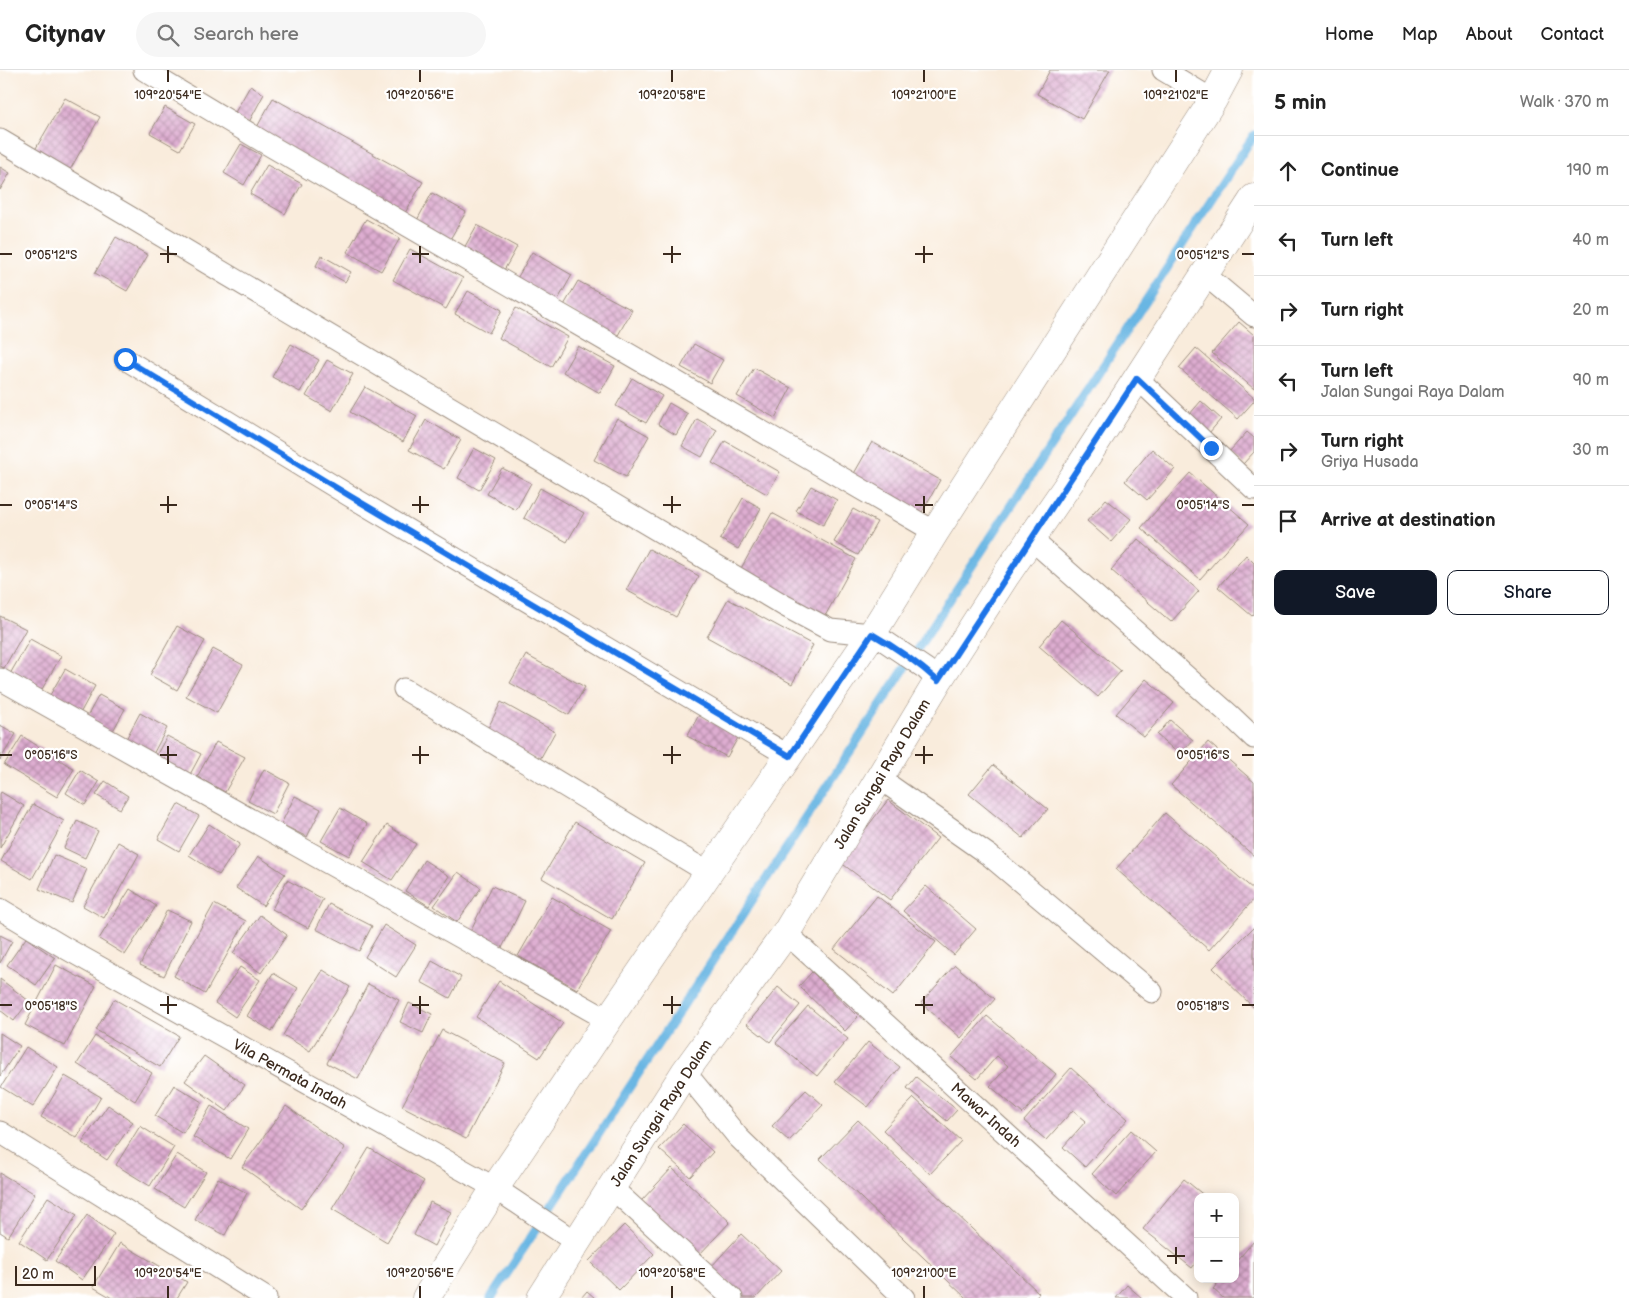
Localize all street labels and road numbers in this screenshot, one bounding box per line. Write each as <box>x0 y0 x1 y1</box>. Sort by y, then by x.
street label: Jalan Sungai Raya Dalam <box>830 696 935 853</box>
street label: Vila Permata Indah <box>229 1035 350 1114</box>
street label: Jalan Sungai Raya Dalam <box>607 1036 716 1191</box>
street label: Mawar Indah <box>947 1079 1025 1152</box>

